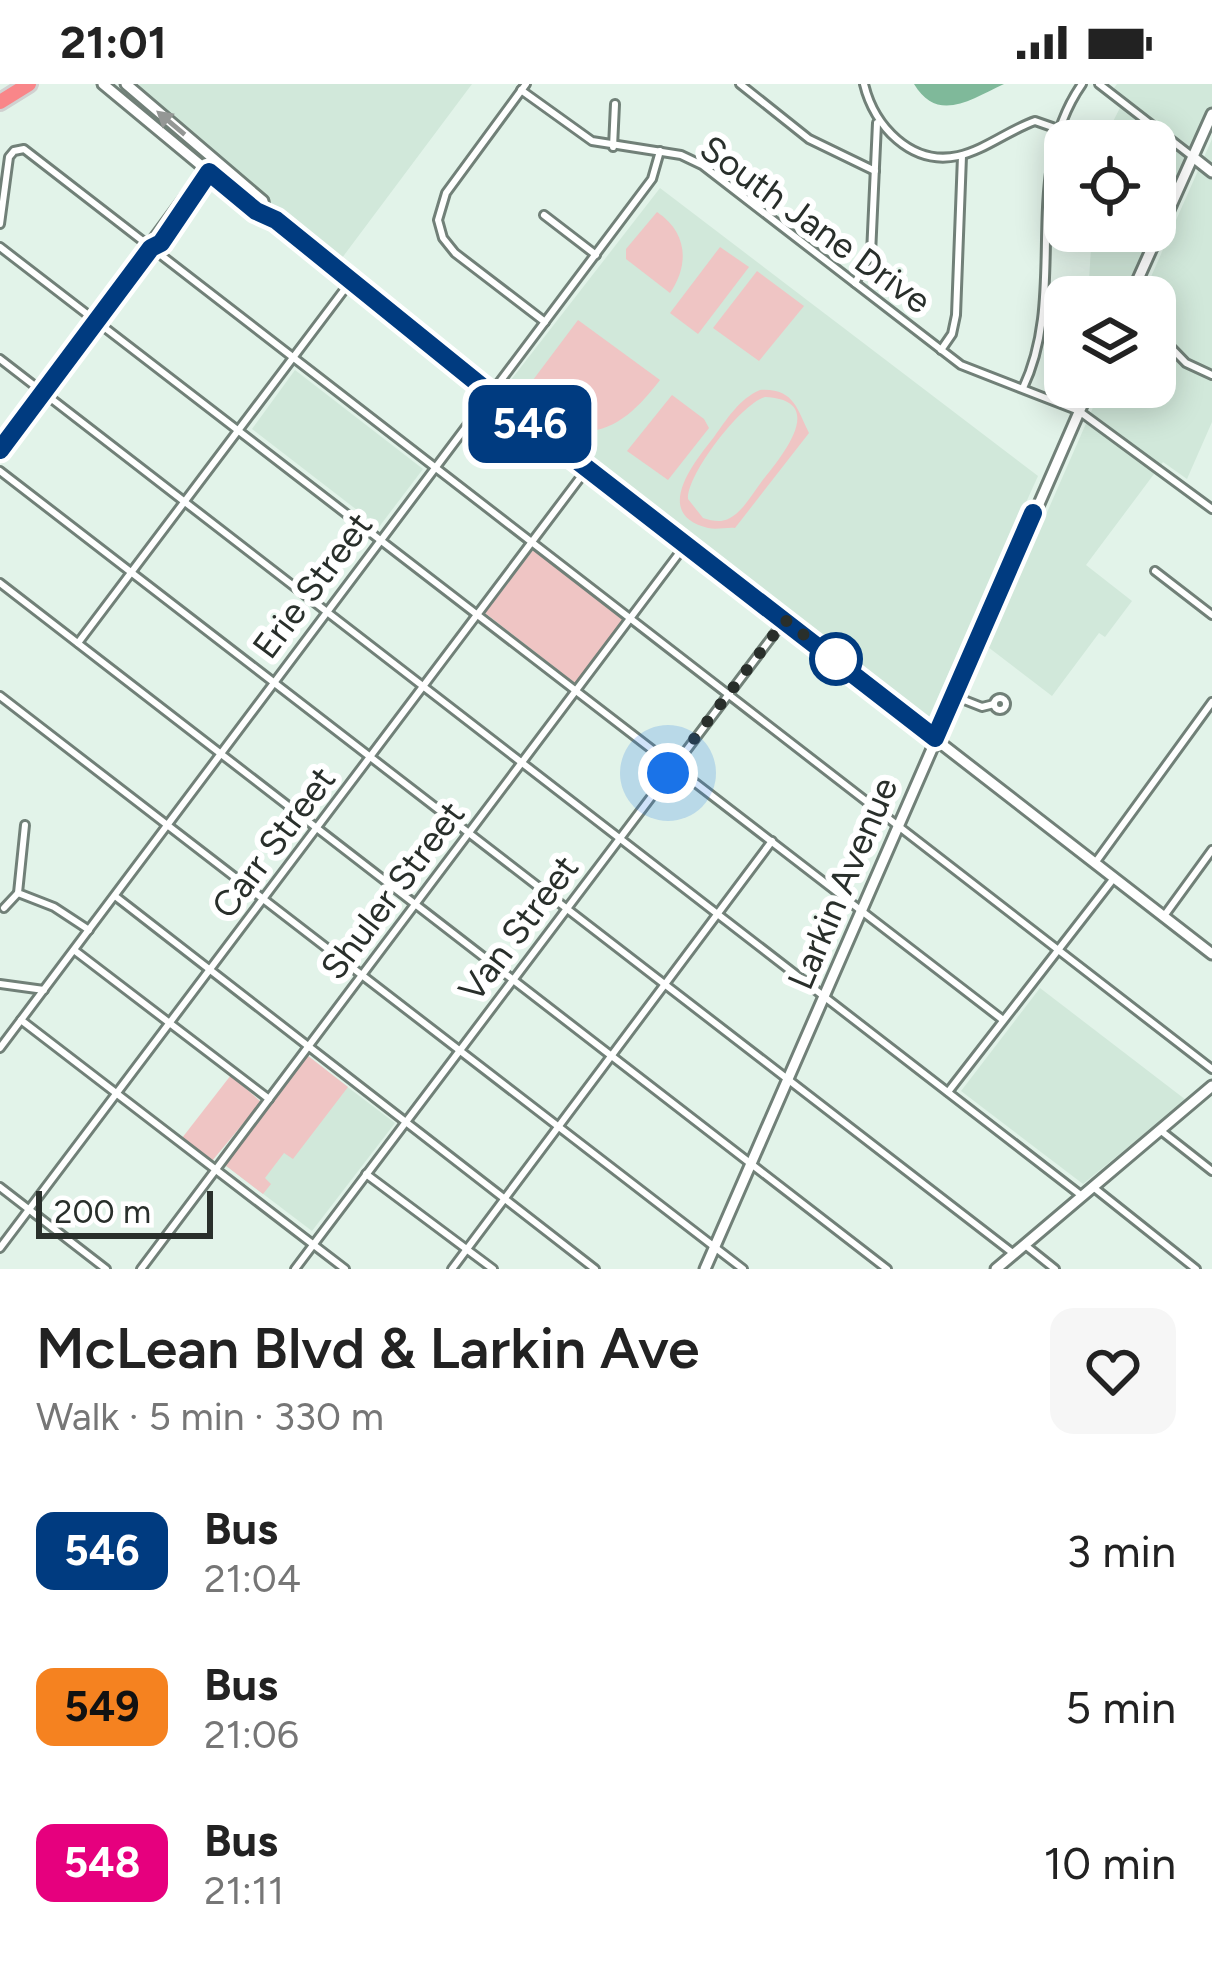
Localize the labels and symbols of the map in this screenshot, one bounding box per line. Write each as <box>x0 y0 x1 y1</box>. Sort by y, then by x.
one-way arrow <box>156 111 187 137</box>
street label: South Jane Drive <box>692 126 939 322</box>
line badge: 546 <box>461 385 599 463</box>
street label: Erie Street <box>244 504 381 667</box>
unlabelled marker <box>811 634 861 684</box>
your location <box>638 743 698 803</box>
street label: Carr Street <box>203 758 344 926</box>
street label: Larkin Avenue <box>779 771 906 996</box>
street label: Shuler Street <box>312 793 473 988</box>
street label: Van Street <box>450 847 587 1010</box>
scale bar <box>36 1185 213 1238</box>

